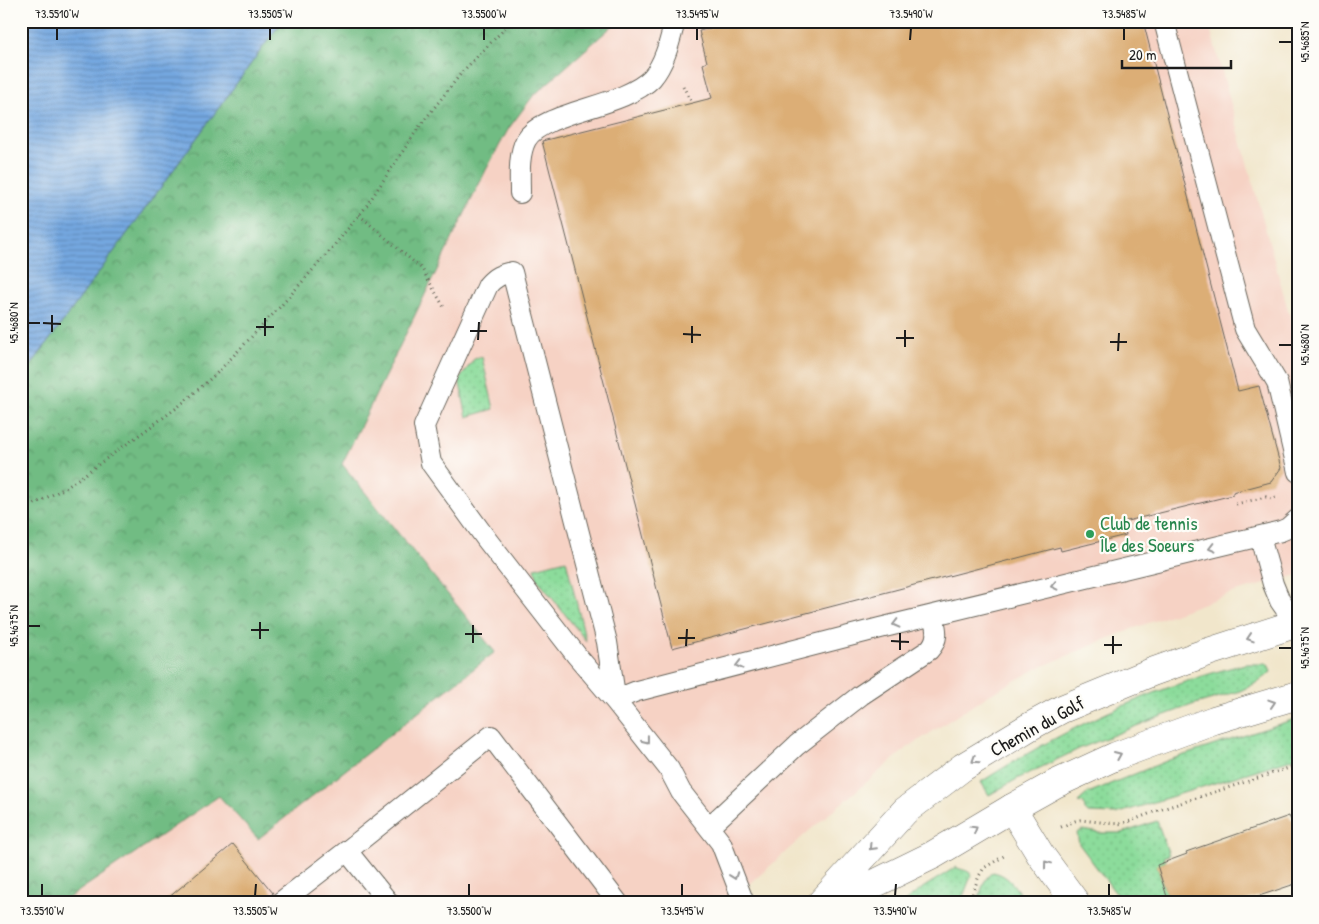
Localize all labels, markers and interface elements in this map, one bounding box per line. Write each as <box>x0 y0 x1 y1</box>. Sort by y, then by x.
text: 73.5510°W <box>35 5 80 22</box>
text: 73.5505°W <box>248 5 293 22</box>
text: 73.5500°W <box>462 5 507 22</box>
text: 73.5495°W <box>675 5 719 22</box>
text: 73.5490°W <box>889 5 933 22</box>
text: 73.5485°W <box>1102 5 1147 22</box>
text: 45.4685°N <box>1296 22 1313 62</box>
scale bar <box>1122 38 1230 70</box>
text: 20 m <box>1129 44 1156 65</box>
text: 45.4680°N <box>5 302 22 344</box>
text: 45.4680°N <box>1296 324 1313 366</box>
place label: Club de tennis Île des Soeurs <box>1099 510 1197 558</box>
marker: Club de tennis Île des Soeurs <box>1084 528 1096 540</box>
one-way arrow <box>1208 542 1217 553</box>
one-way arrow <box>1050 580 1059 591</box>
text: 45.4675°N <box>5 605 22 647</box>
one-way arrow <box>892 618 901 629</box>
text: 45.4675°N <box>1296 627 1313 669</box>
one-way arrow <box>1246 632 1255 642</box>
one-way arrow <box>735 659 744 669</box>
street label: Chemin du Golf <box>985 689 1089 763</box>
one-way arrow <box>1268 698 1276 708</box>
one-way arrow <box>641 734 649 743</box>
one-way arrow <box>1114 750 1122 760</box>
one-way arrow <box>971 754 980 763</box>
one-way arrow <box>969 826 978 836</box>
one-way arrow <box>869 842 878 851</box>
one-way arrow <box>1044 861 1052 870</box>
one-way arrow <box>728 871 738 879</box>
text: 73.5510°W <box>20 902 65 919</box>
text: 73.5505°W <box>233 902 278 919</box>
text: 73.5500°W <box>447 902 492 919</box>
text: 73.5495°W <box>660 902 704 919</box>
text: 73.5490°W <box>873 902 917 919</box>
text: 73.5485°W <box>1087 902 1132 919</box>

